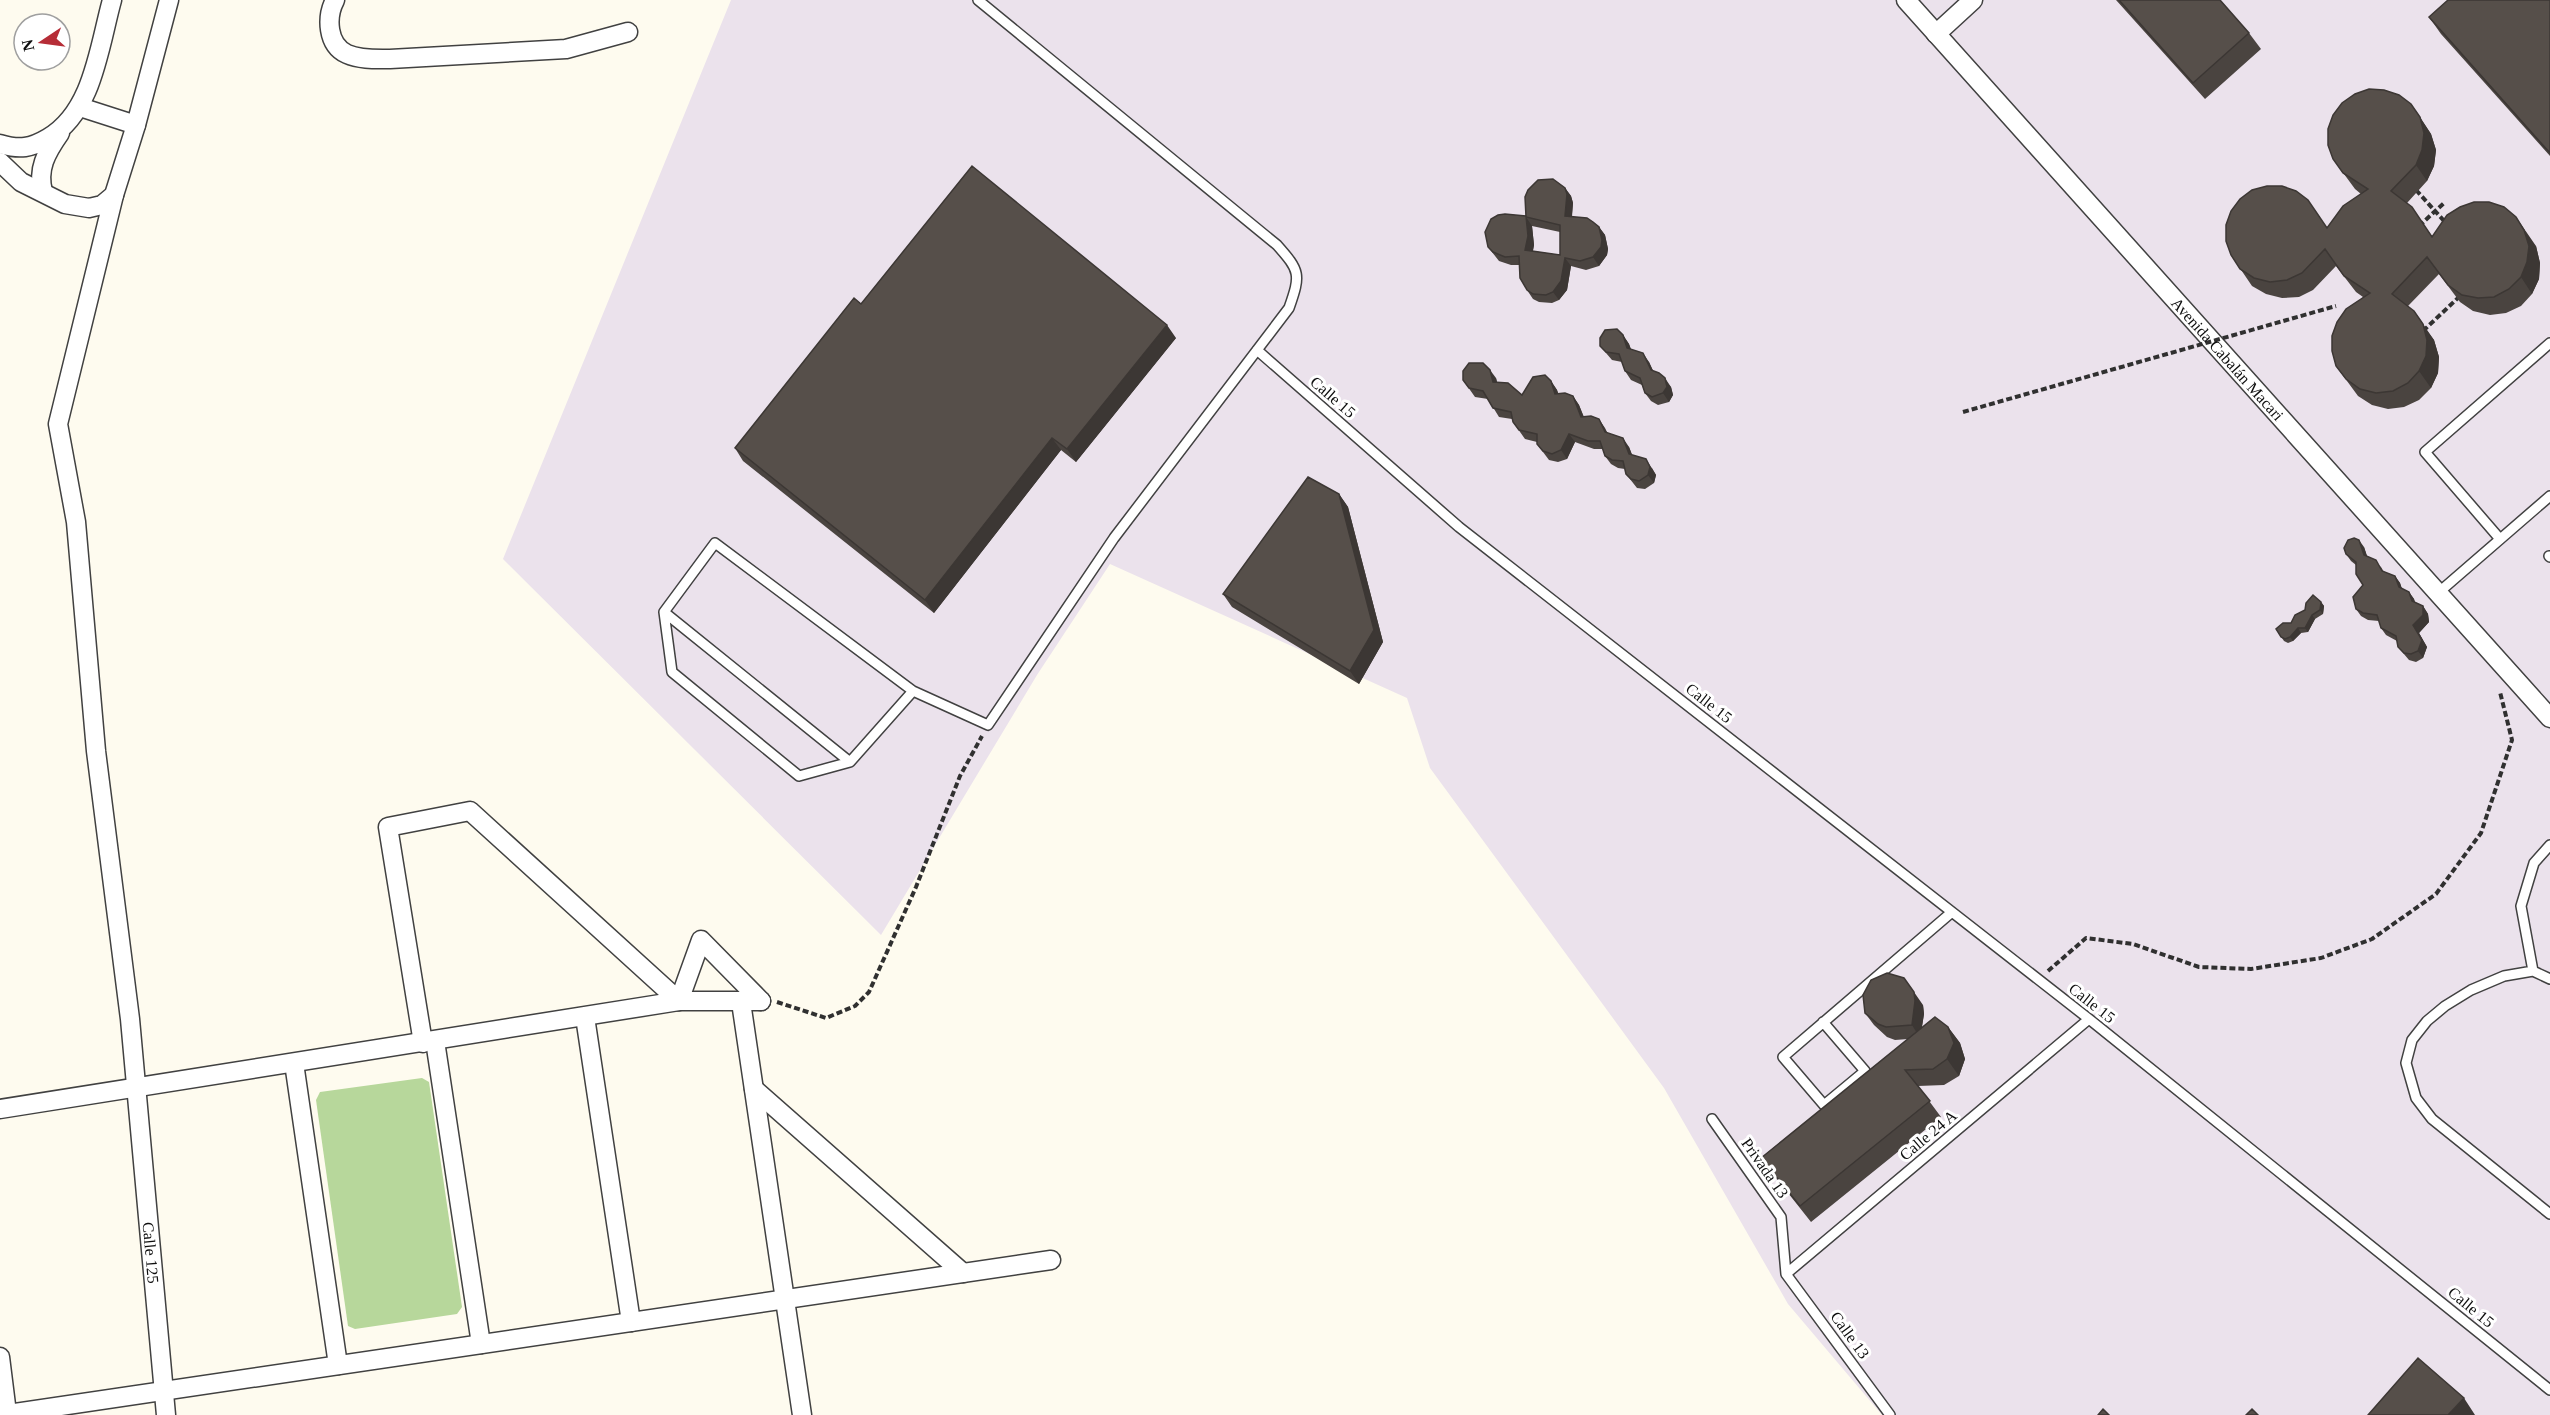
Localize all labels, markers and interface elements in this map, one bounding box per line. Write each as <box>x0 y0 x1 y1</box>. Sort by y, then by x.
north arrow <box>12 12 72 72</box>
text: N <box>18 37 37 53</box>
street label: Avenida Cabalán Macari <box>2168 294 2288 424</box>
street label: Calle 15 <box>1307 373 1359 421</box>
street label: Calle 15 <box>1683 680 1735 726</box>
street label: Calle 15 <box>2066 980 2118 1026</box>
street label: Calle 24 A <box>1896 1106 1960 1164</box>
street label: Privada 13 <box>1738 1135 1792 1201</box>
street label: Calle 125 <box>140 1221 163 1284</box>
street label: Calle 15 <box>2445 1283 2497 1331</box>
street label: Calle 13 <box>1827 1308 1873 1362</box>

